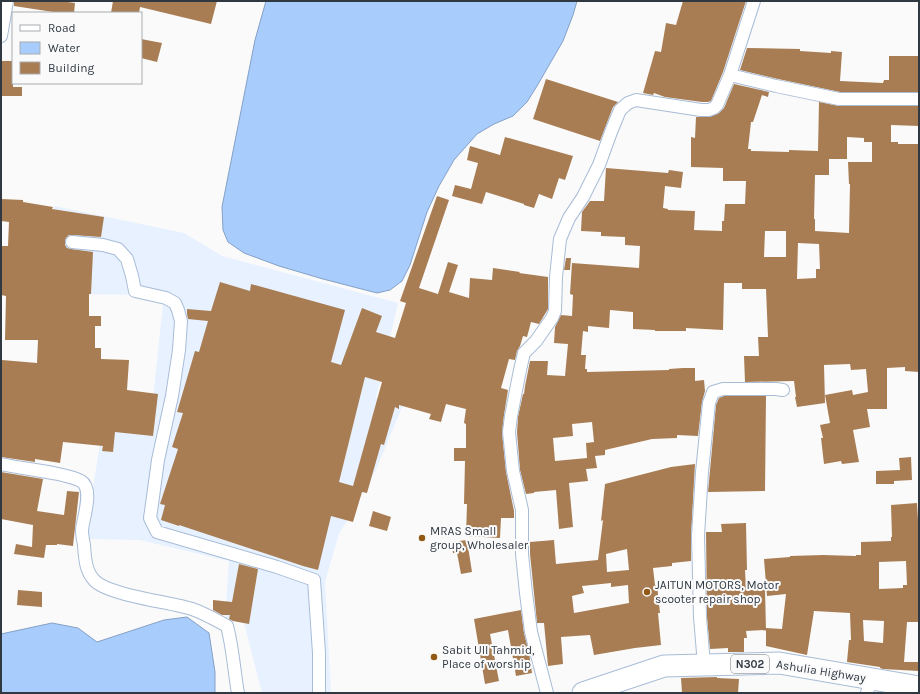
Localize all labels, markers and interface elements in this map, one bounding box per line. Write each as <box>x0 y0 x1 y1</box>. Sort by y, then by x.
legend <box>12 12 142 84</box>
text: Road <box>48 21 76 35</box>
text: Water <box>48 41 81 55</box>
text: Building <box>48 61 95 75</box>
place label: MRAS Small group, Wholesaler <box>430 524 529 552</box>
marker: MRAS Small group, Wholesaler <box>417 533 427 543</box>
place label: JAITUN MOTORS, Motor scooter repair shop <box>655 578 779 606</box>
marker: JAITUN MOTORS, Motor scooter repair shop <box>642 587 652 597</box>
place label: Sabit Ull Tahmid, Place of worship <box>442 643 535 671</box>
marker: Sabit Ull Tahmid, Place of worship <box>429 652 439 662</box>
road number: N302 <box>731 655 769 673</box>
street label: Ashulia Highway <box>775 657 867 685</box>

